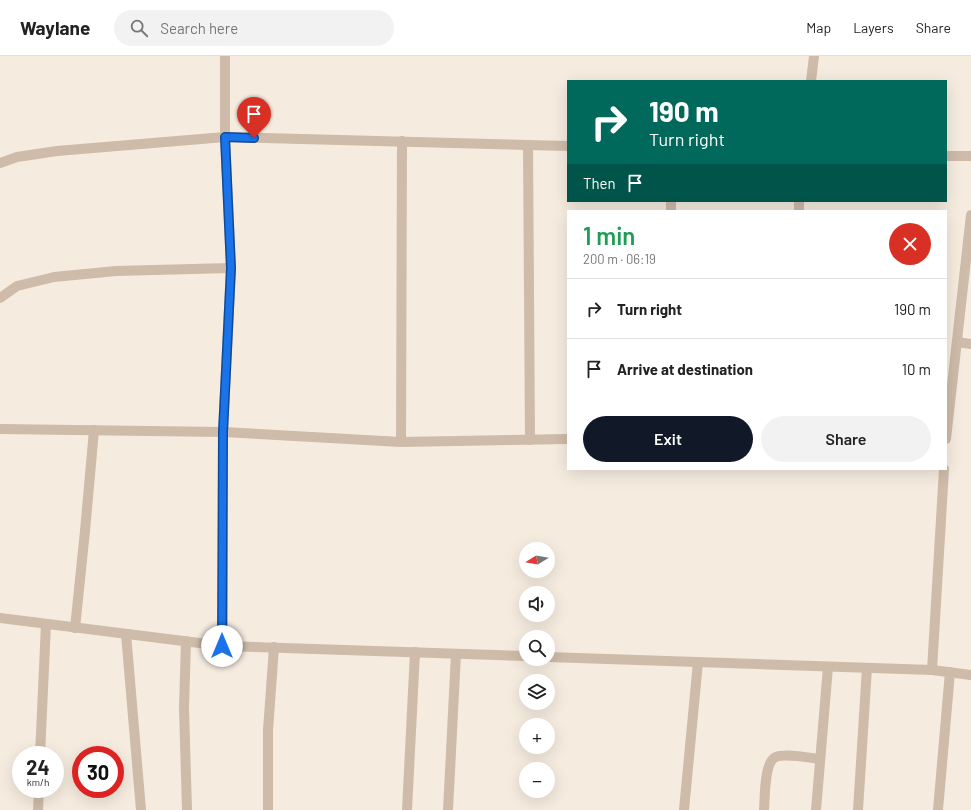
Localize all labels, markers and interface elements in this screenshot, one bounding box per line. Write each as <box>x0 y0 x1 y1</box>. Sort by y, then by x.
search box <box>114 10 394 46</box>
text: Waylane <box>20 16 90 39</box>
icon: search <box>128 17 150 39</box>
text: Search here <box>160 19 238 37</box>
text: Map <box>806 19 831 36</box>
text: Layers <box>853 19 894 36</box>
text: Share <box>916 19 951 36</box>
text: 190 m <box>649 94 719 128</box>
icon: right <box>583 96 635 148</box>
pin <box>237 97 271 138</box>
icon: arrive <box>243 103 265 125</box>
text: Turn right <box>649 128 725 150</box>
icon: arrive <box>624 172 646 194</box>
text: Then <box>583 174 616 192</box>
text: 1 min <box>583 221 635 250</box>
button: close <box>889 223 931 265</box>
text: 200 m · 06:19 <box>583 251 656 267</box>
icon: right <box>583 298 605 320</box>
text: Turn right <box>617 300 682 318</box>
text: 190 m <box>894 300 931 318</box>
icon: arrive <box>583 358 605 380</box>
text: Arrive at destination <box>617 360 753 378</box>
text: 10 m <box>902 360 931 378</box>
button: Exit <box>583 416 753 462</box>
button: Share <box>761 416 931 462</box>
north arrow <box>519 542 555 578</box>
map controls <box>519 542 555 798</box>
button: sound <box>519 586 555 622</box>
position arrow <box>201 625 243 667</box>
button: search <box>519 630 555 666</box>
button: layers <box>519 674 555 710</box>
button: + <box>519 718 555 754</box>
speed limit sign: 30 <box>72 746 124 798</box>
text: 24 <box>26 755 50 779</box>
button: − <box>519 762 555 798</box>
text: km/h <box>27 776 49 788</box>

